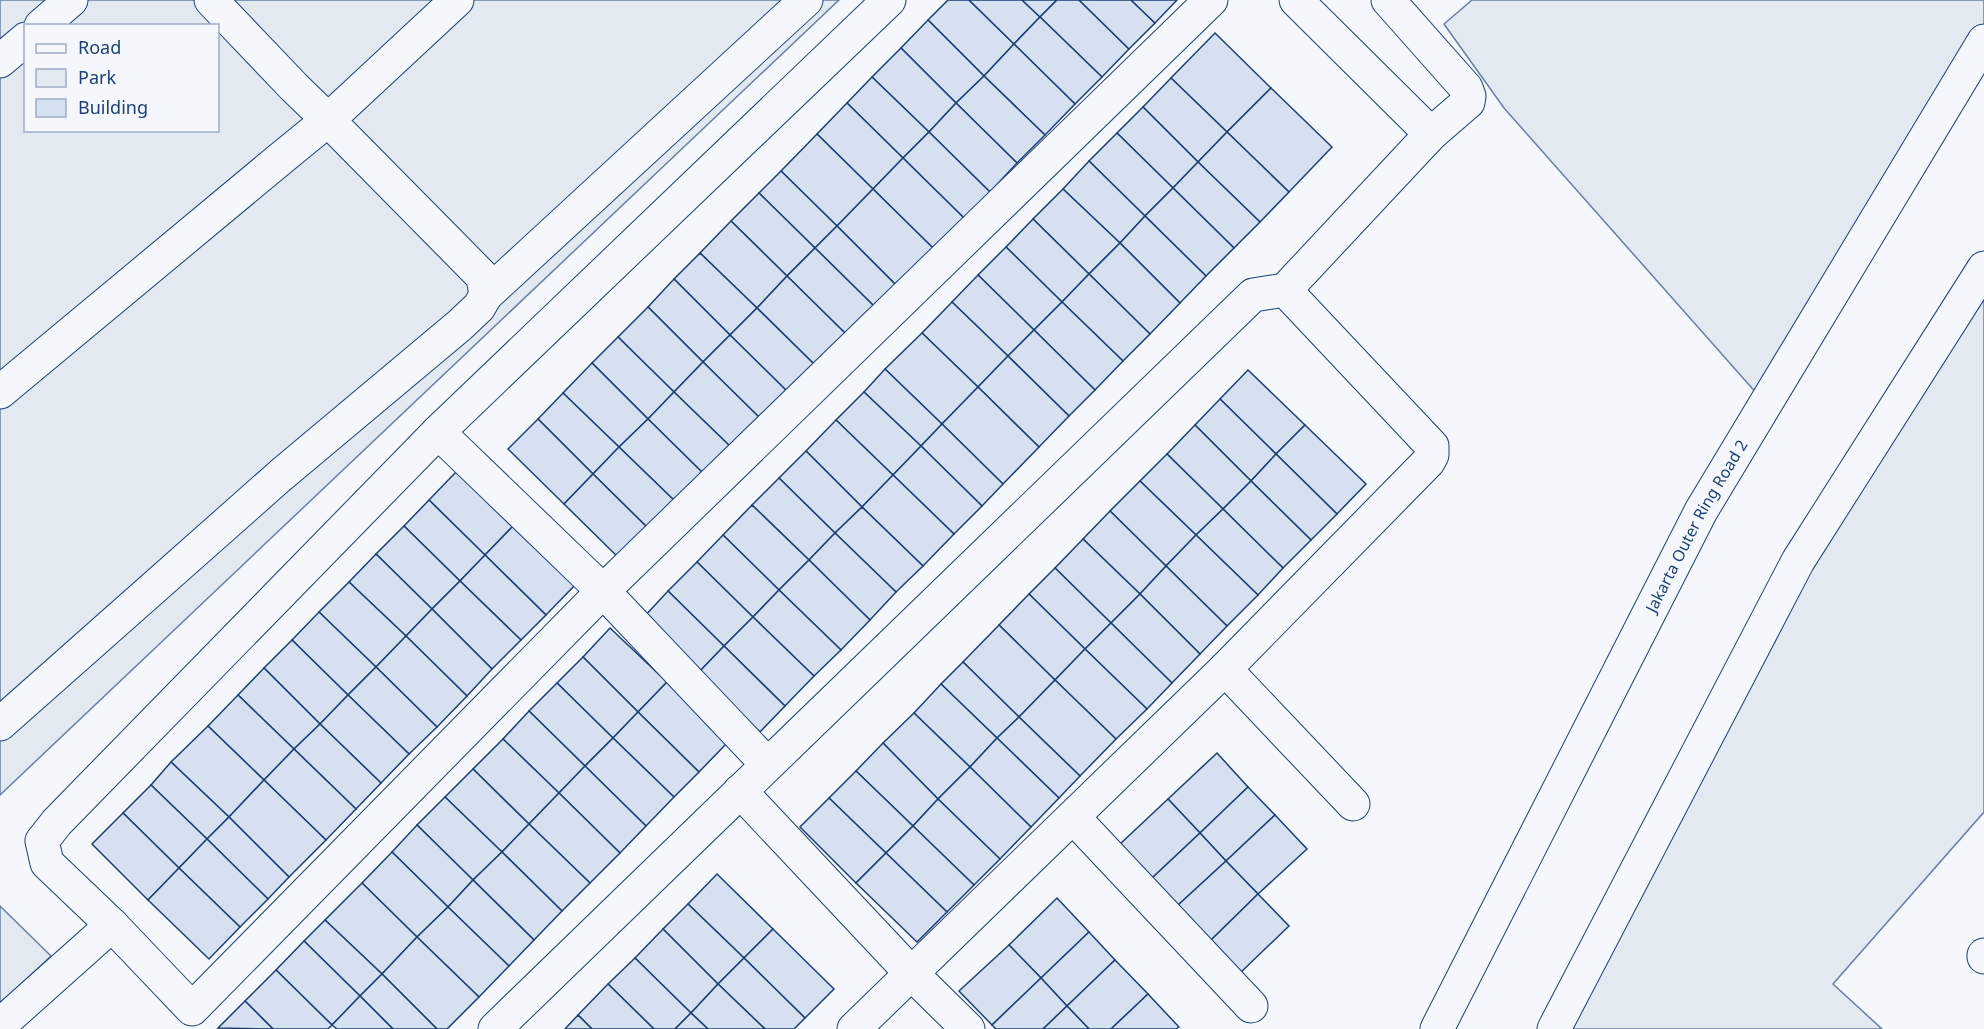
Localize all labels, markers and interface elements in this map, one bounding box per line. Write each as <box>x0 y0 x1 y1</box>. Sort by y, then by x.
legend <box>24 24 219 132</box>
text: Road <box>78 35 121 59</box>
text: Park <box>78 65 116 89</box>
text: Building <box>78 95 148 119</box>
street label: Jakarta Outer Ring Road 2 <box>1639 435 1753 618</box>

